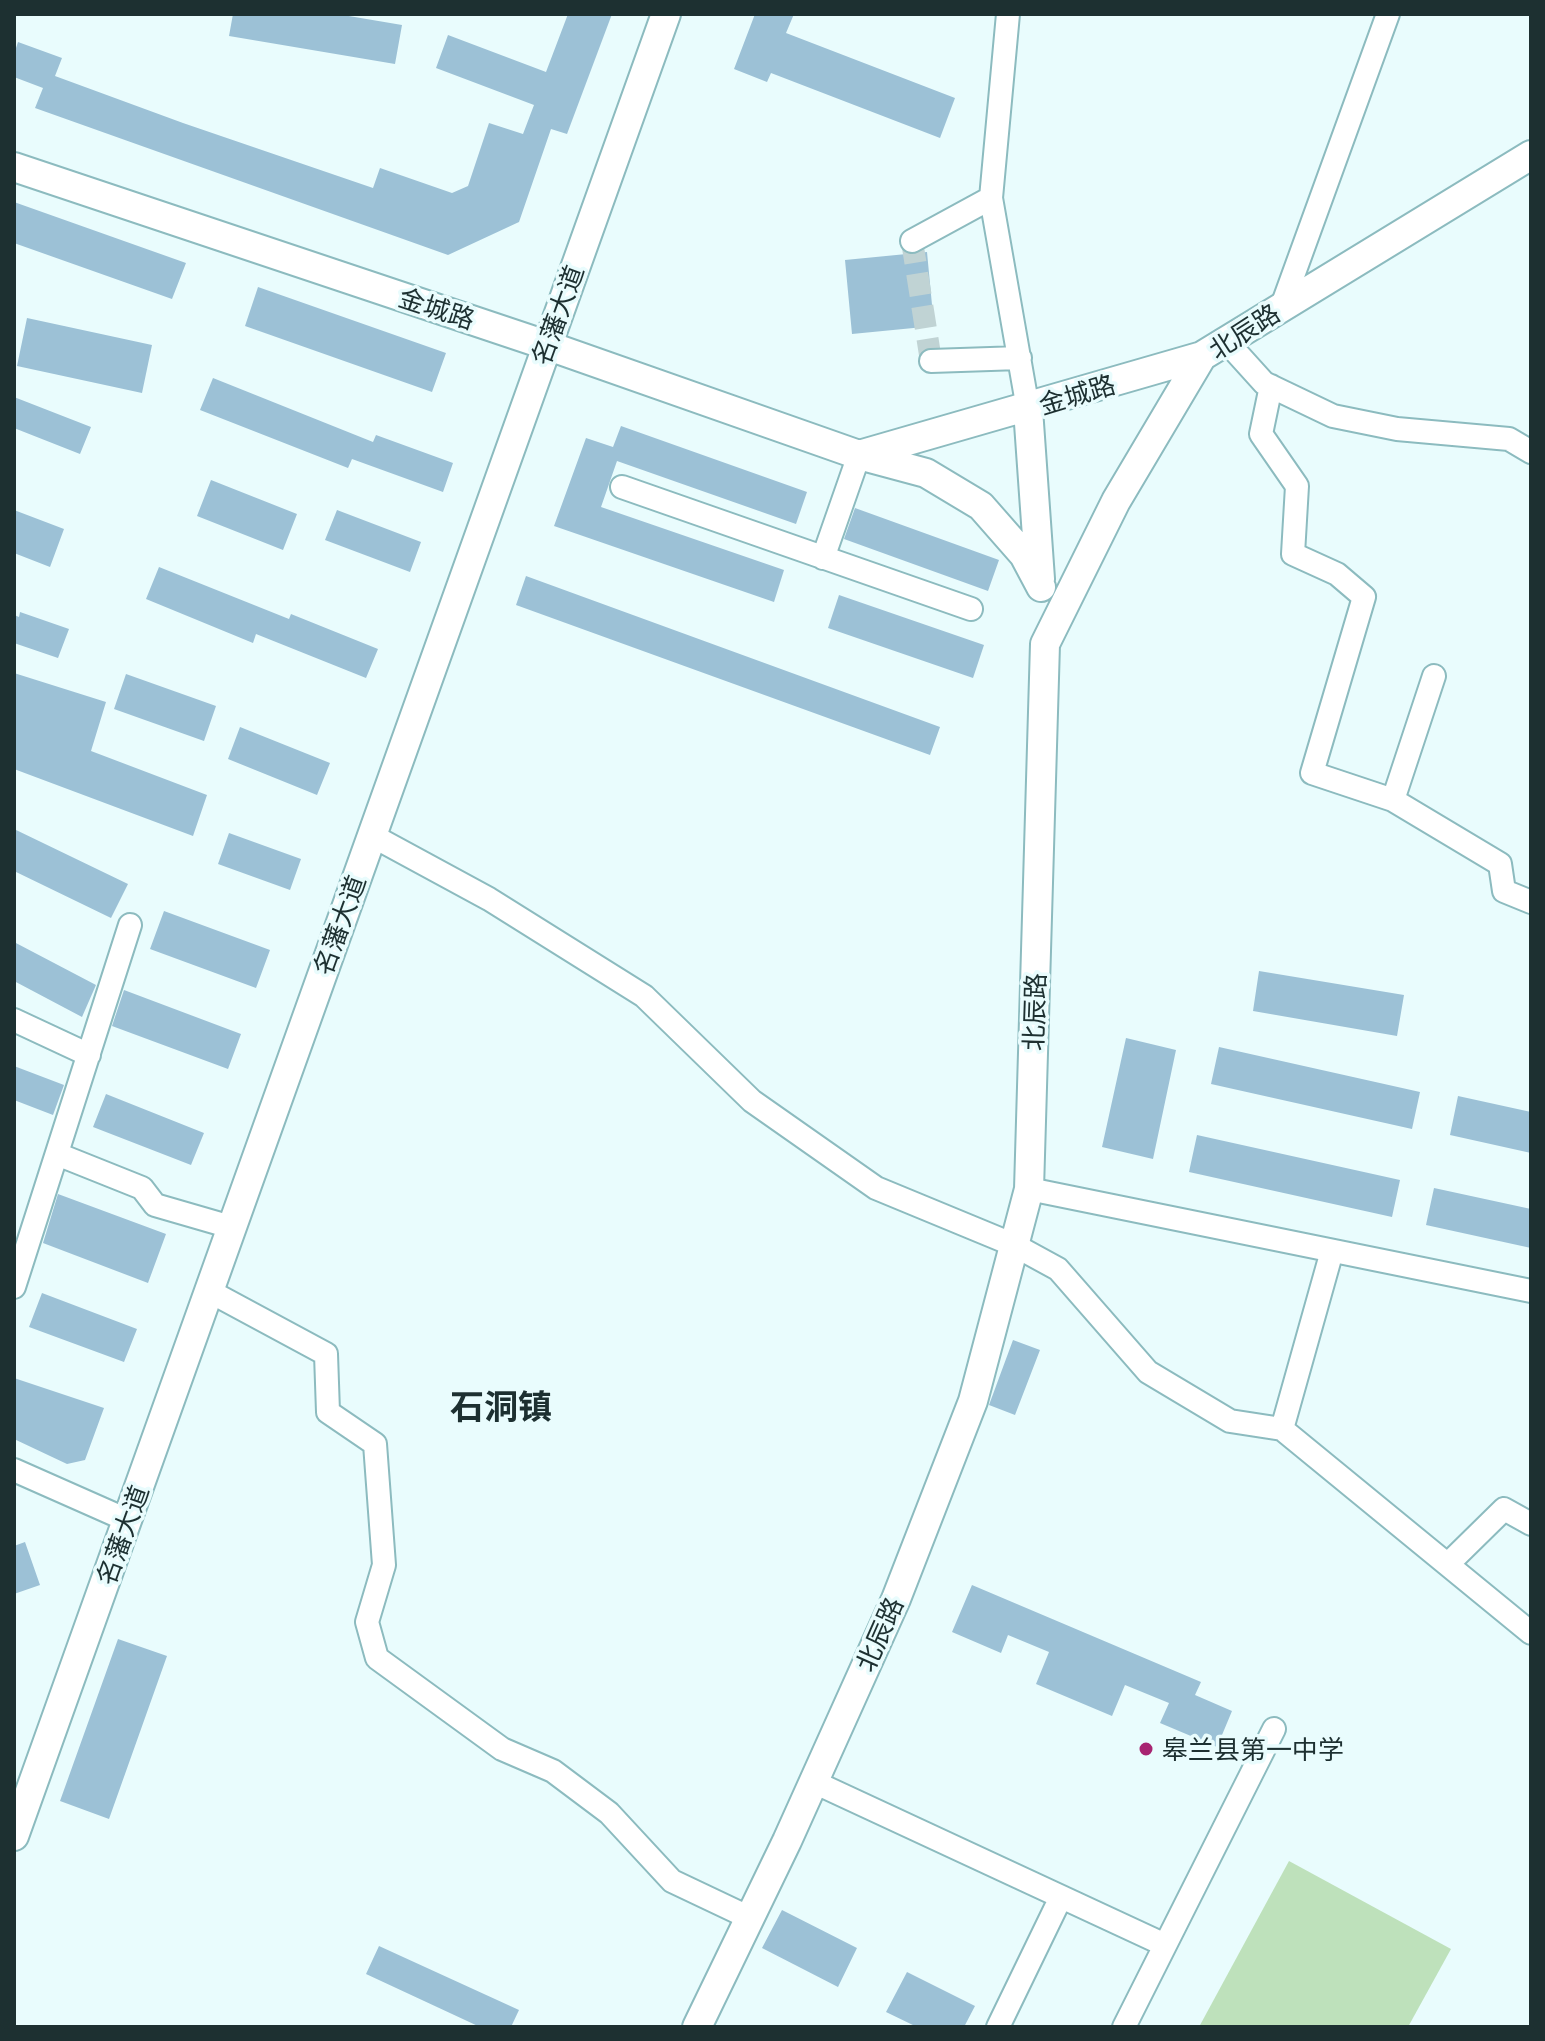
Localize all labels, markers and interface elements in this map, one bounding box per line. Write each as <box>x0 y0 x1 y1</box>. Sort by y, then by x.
street label: 名藩大道 <box>525 261 589 369</box>
street label: 金城路 <box>395 281 479 335</box>
street label: 北辰路 <box>1203 297 1285 365</box>
street label: 金城路 <box>1035 368 1119 420</box>
street label: 名藩大道 <box>307 871 371 979</box>
street label: 北辰路 <box>1017 972 1051 1052</box>
district label: 石洞镇 <box>450 1386 552 1426</box>
street label: 名藩大道 <box>90 1481 154 1589</box>
street label: 北辰路 <box>849 1592 909 1676</box>
place label: 皋兰县第一中学 <box>1162 1733 1344 1765</box>
marker: 皋兰县第一中学 <box>1137 1740 1155 1758</box>

